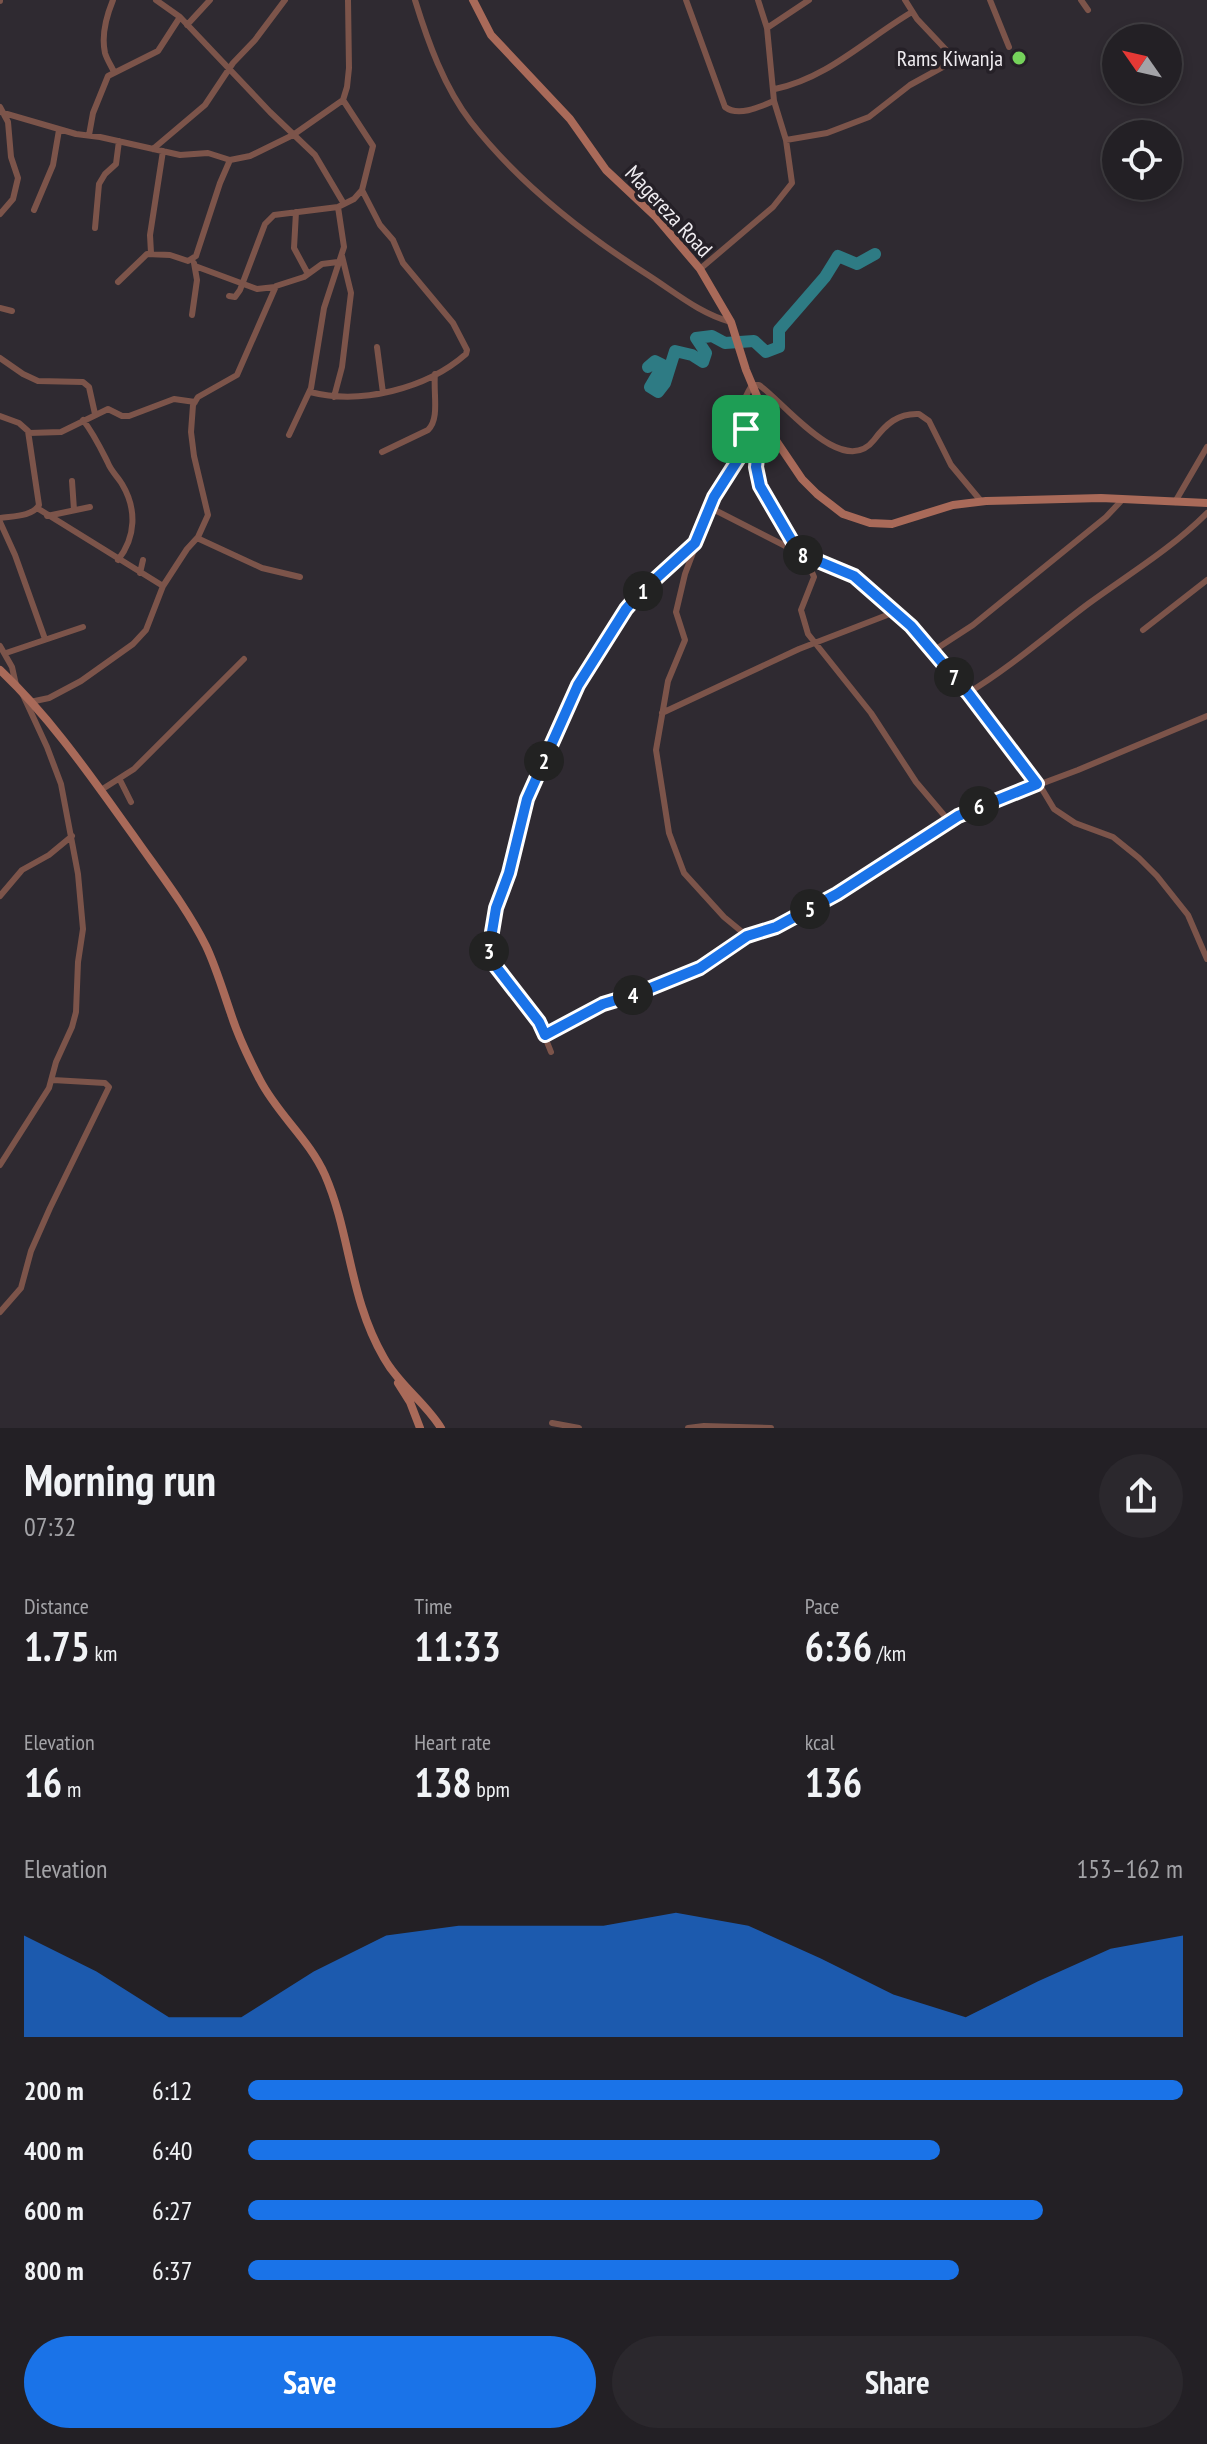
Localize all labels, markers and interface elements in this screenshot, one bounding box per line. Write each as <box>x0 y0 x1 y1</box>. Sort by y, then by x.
north arrow <box>1102 24 1182 104</box>
map controls <box>1102 24 1182 200</box>
place label: Rams Kiwanja <box>897 44 1003 72</box>
marker: Rams Kiwanja <box>1010 49 1028 67</box>
button: locate <box>1102 120 1182 200</box>
street label: Magereza Road <box>619 159 719 263</box>
pin <box>712 395 780 463</box>
icon: arrive <box>724 407 768 451</box>
pin: 8 <box>783 535 823 575</box>
text: 8 <box>798 541 808 569</box>
pin: 1 <box>623 571 663 611</box>
text: 1 <box>638 577 648 605</box>
pin: 7 <box>934 657 974 697</box>
text: 7 <box>949 663 959 691</box>
pin: 2 <box>524 741 564 781</box>
text: 2 <box>539 747 549 775</box>
pin: 6 <box>959 786 999 826</box>
text: 6 <box>974 792 984 820</box>
pin: 5 <box>790 889 830 929</box>
text: 5 <box>805 895 815 923</box>
pin: 3 <box>469 931 509 971</box>
text: 3 <box>484 937 494 965</box>
pin: 4 <box>613 975 653 1015</box>
text: 4 <box>628 981 638 1009</box>
text: Morning run <box>24 1451 216 1508</box>
button: share <box>1099 1454 1183 1538</box>
text: 07:32 <box>24 1510 76 1543</box>
text: Distance <box>24 1592 89 1620</box>
text: Time <box>414 1592 452 1620</box>
text: Pace <box>805 1592 839 1620</box>
text: 1.75 <box>24 1620 90 1672</box>
text: 11:33 <box>414 1620 501 1672</box>
text: 6:36 <box>805 1620 872 1672</box>
text: km <box>90 1639 117 1667</box>
text: /km <box>872 1639 906 1667</box>
text: Elevation <box>24 1728 95 1756</box>
text: Heart rate <box>414 1728 491 1756</box>
text: kcal <box>805 1728 835 1756</box>
text: 16 <box>24 1756 62 1808</box>
text: 138 <box>414 1756 472 1808</box>
text: 136 <box>805 1756 862 1808</box>
text: m <box>62 1775 81 1803</box>
text: bpm <box>472 1775 510 1803</box>
text: Elevation <box>24 1852 107 1885</box>
text: 153–162 m <box>1077 1852 1183 1885</box>
text: 200 m <box>24 2074 84 2107</box>
text: 6:12 <box>152 2074 192 2107</box>
text: 400 m <box>24 2134 84 2167</box>
text: 6:40 <box>152 2134 192 2167</box>
text: 600 m <box>24 2194 84 2227</box>
text: 6:27 <box>152 2194 192 2227</box>
text: 800 m <box>24 2254 84 2287</box>
text: 6:37 <box>152 2254 192 2287</box>
button: Save <box>24 2336 596 2428</box>
button: Share <box>612 2336 1183 2428</box>

